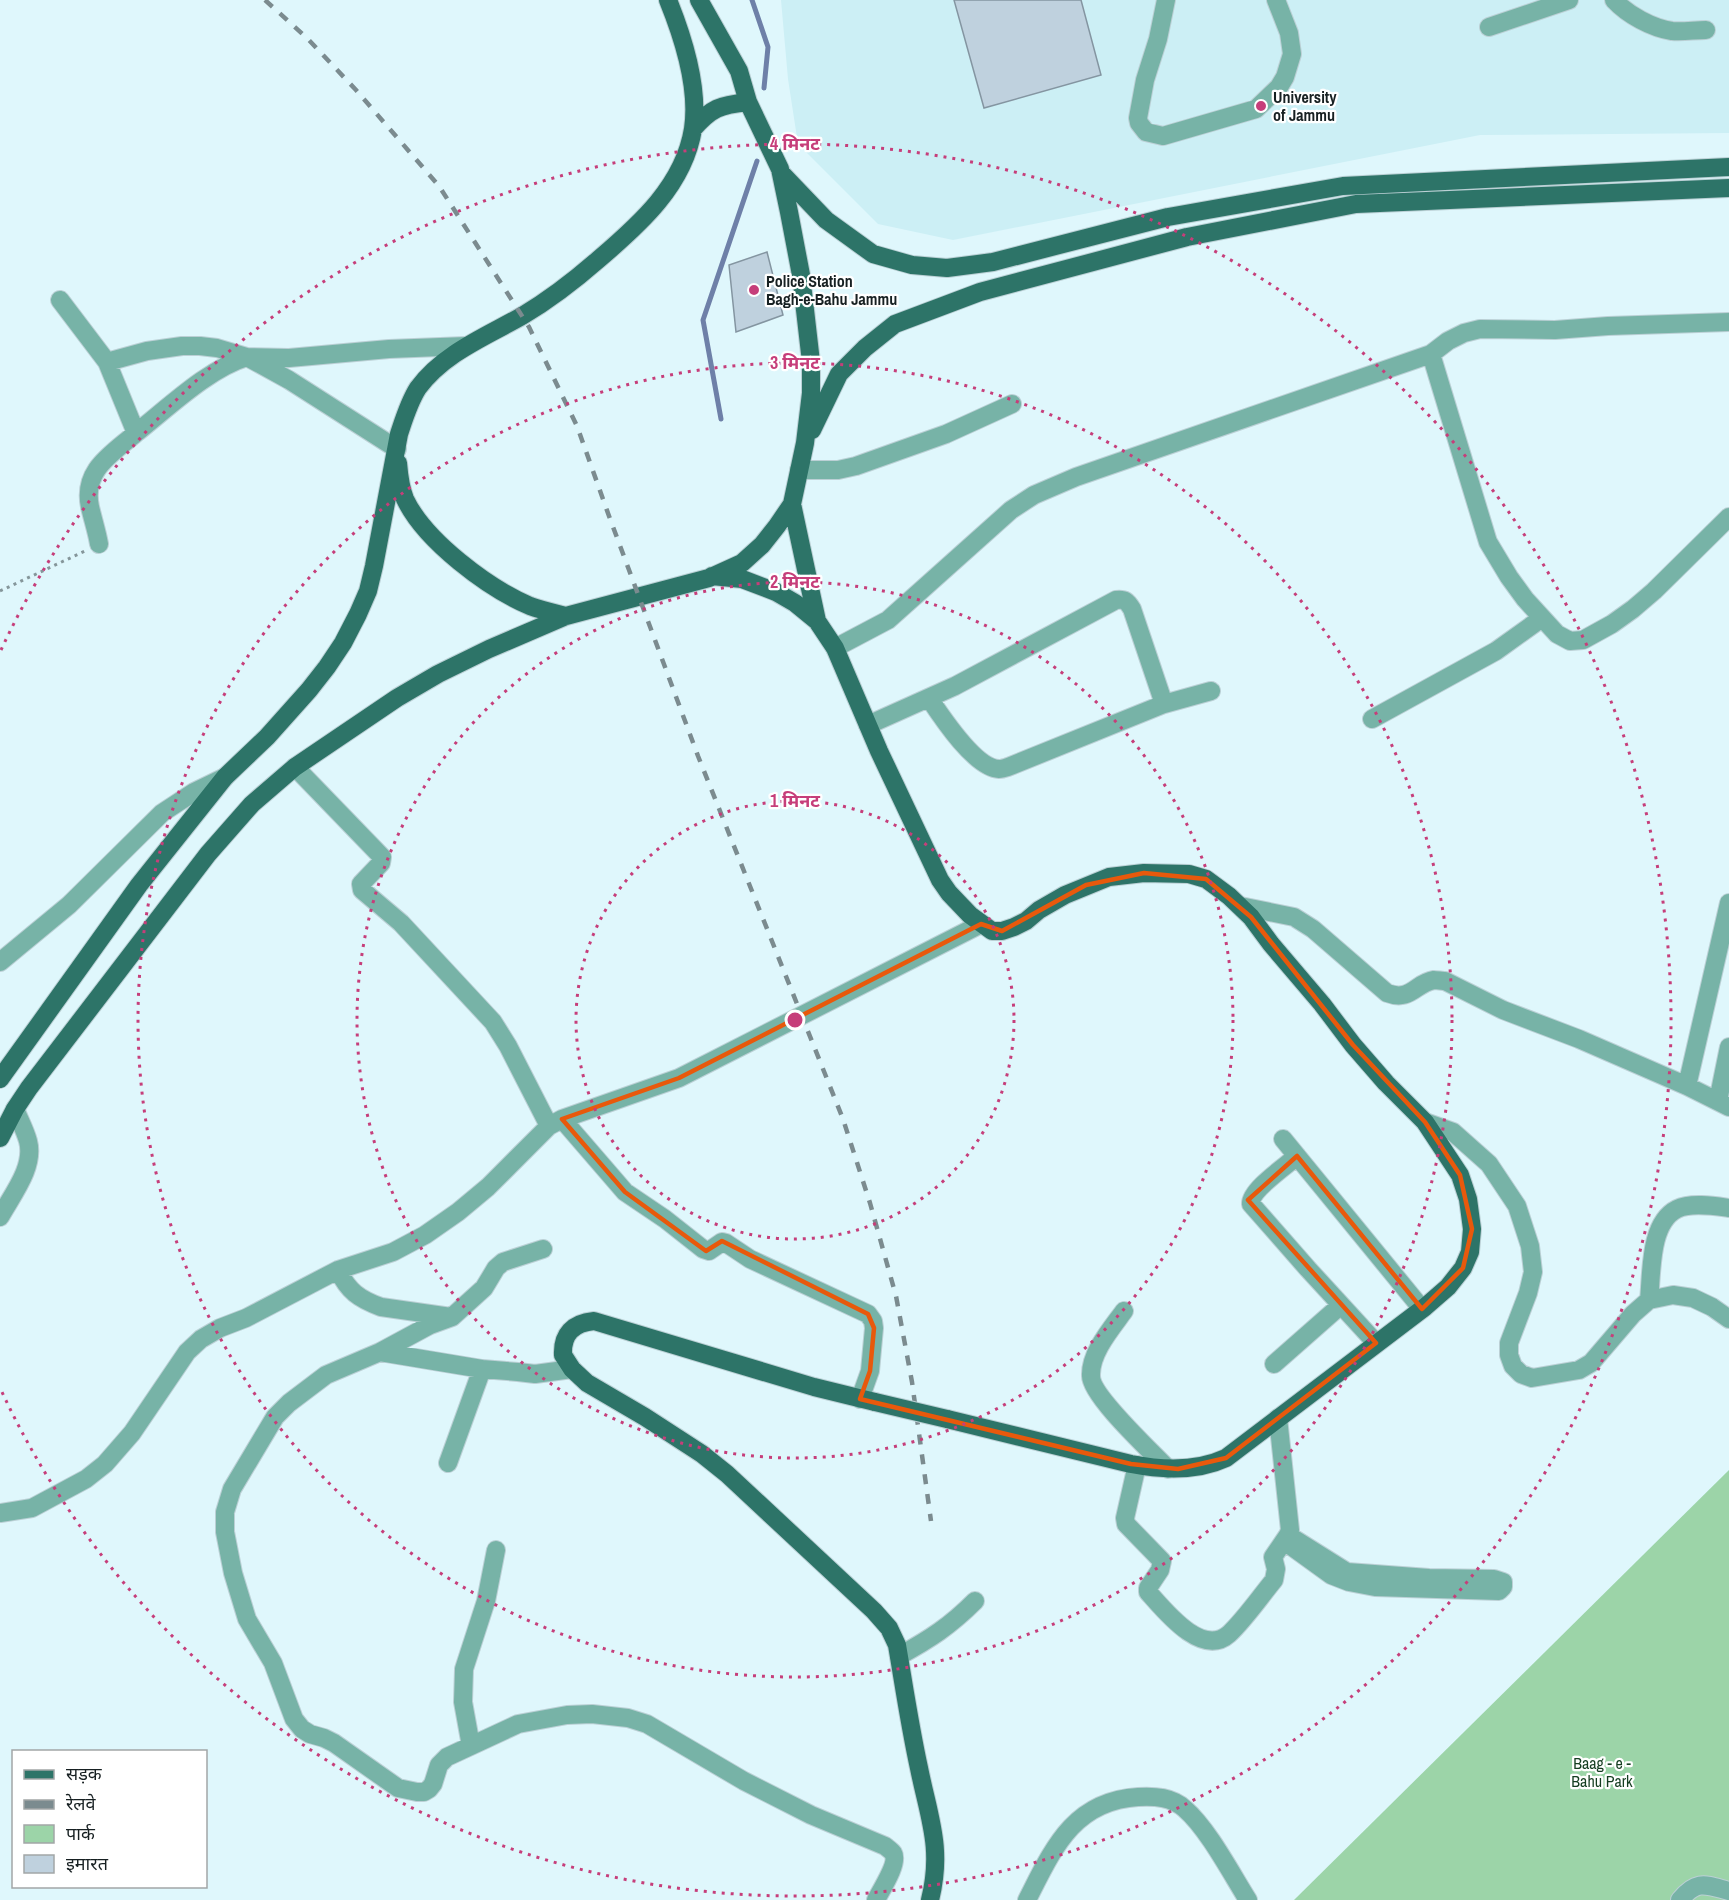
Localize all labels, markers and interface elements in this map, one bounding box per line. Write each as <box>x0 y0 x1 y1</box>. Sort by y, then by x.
place label: University of Jammu <box>1273 86 1337 126</box>
marker: University of Jammu <box>1254 99 1268 113</box>
text: 4 मिनट <box>770 131 820 156</box>
place label: Police Station Bagh-e-Bahu Jammu <box>766 270 897 310</box>
marker: Police Station Bagh-e-Bahu Jammu <box>747 283 761 297</box>
text: 3 मिनट <box>770 350 820 375</box>
text: 2 मिनट <box>770 569 820 594</box>
text: 1 मिनट <box>770 788 820 813</box>
centre of rings <box>785 1010 805 1030</box>
legend <box>12 1750 207 1888</box>
park label: Baag - e - Bahu Park <box>1571 1752 1633 1792</box>
text: सड़क <box>66 1761 103 1786</box>
text: रेलवे <box>65 1791 97 1816</box>
text: पार्क <box>66 1821 96 1846</box>
text: इमारत <box>66 1851 109 1876</box>

